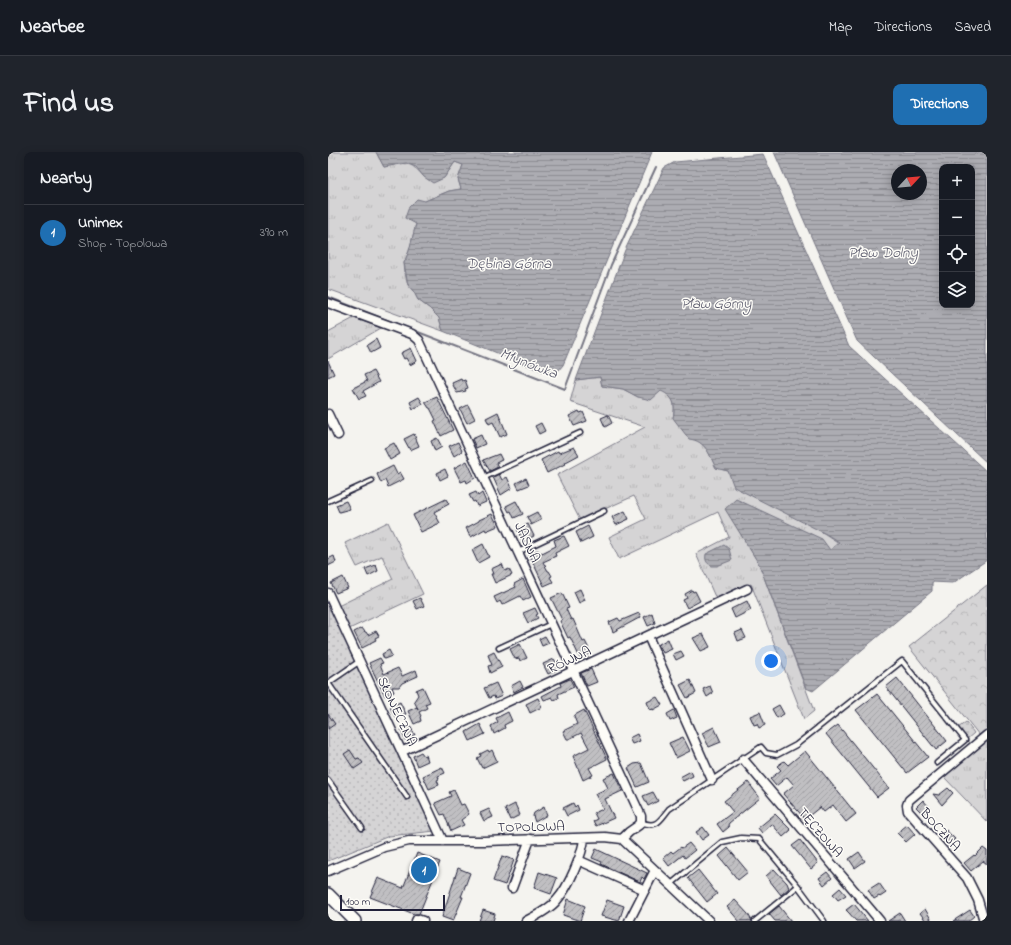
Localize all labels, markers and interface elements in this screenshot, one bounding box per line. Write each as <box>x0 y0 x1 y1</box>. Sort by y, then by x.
text: Nearbee <box>20 14 85 41</box>
text: Map <box>829 17 852 38</box>
text: Directions <box>874 17 932 38</box>
text: Saved <box>954 17 991 38</box>
text: Find us <box>24 84 114 125</box>
button: Directions <box>893 84 987 125</box>
north arrow <box>891 164 927 200</box>
map controls <box>939 164 975 308</box>
button: + <box>939 164 975 200</box>
text: Nearby <box>40 166 92 191</box>
button: − <box>939 200 975 236</box>
text: Unimex <box>78 212 123 234</box>
text: 1 <box>51 223 55 242</box>
text: 390 m <box>260 223 288 242</box>
text: Shop · Topolowa <box>78 234 167 253</box>
button: locate <box>939 236 975 272</box>
water label: Pław Dolny <box>848 242 918 265</box>
water label: Dębina Górna <box>467 253 552 275</box>
button: layers <box>939 272 975 308</box>
water label: Pław Górny <box>681 293 752 316</box>
water label: Młynówka <box>496 343 562 386</box>
street label: JASNA <box>508 519 545 566</box>
street label: RÓWNA <box>544 641 595 680</box>
your location <box>761 651 781 671</box>
street label: SŁONECZNA <box>371 673 422 750</box>
street label: TĘCZOWA <box>792 803 848 863</box>
street label: BOCZNA <box>914 803 965 856</box>
street label: TOPOLOWA <box>497 816 565 839</box>
pin: 1 <box>411 855 437 885</box>
scale bar <box>340 893 445 912</box>
text: 100 m <box>346 894 370 910</box>

